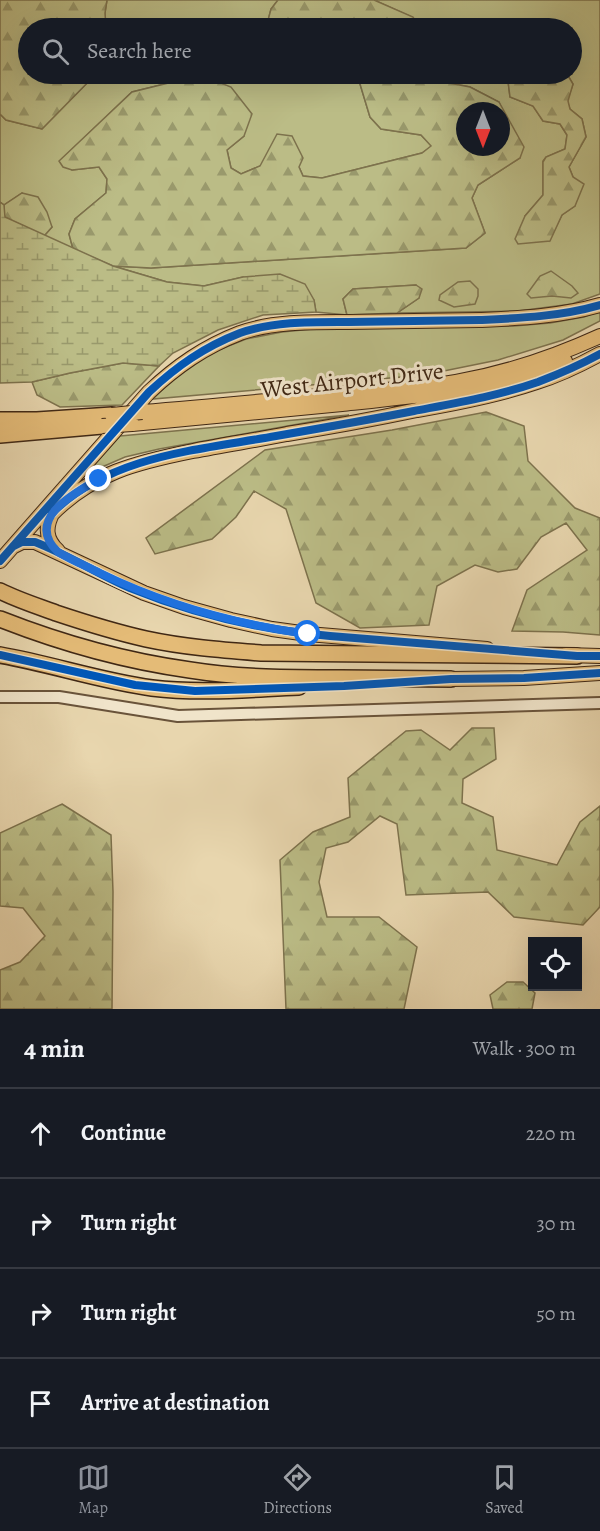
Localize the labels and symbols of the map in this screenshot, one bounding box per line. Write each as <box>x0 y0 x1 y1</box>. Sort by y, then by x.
north arrow <box>456 102 510 156</box>
street label: West Airport Drive <box>258 354 445 406</box>
route end <box>85 465 111 491</box>
route start <box>294 620 320 646</box>

